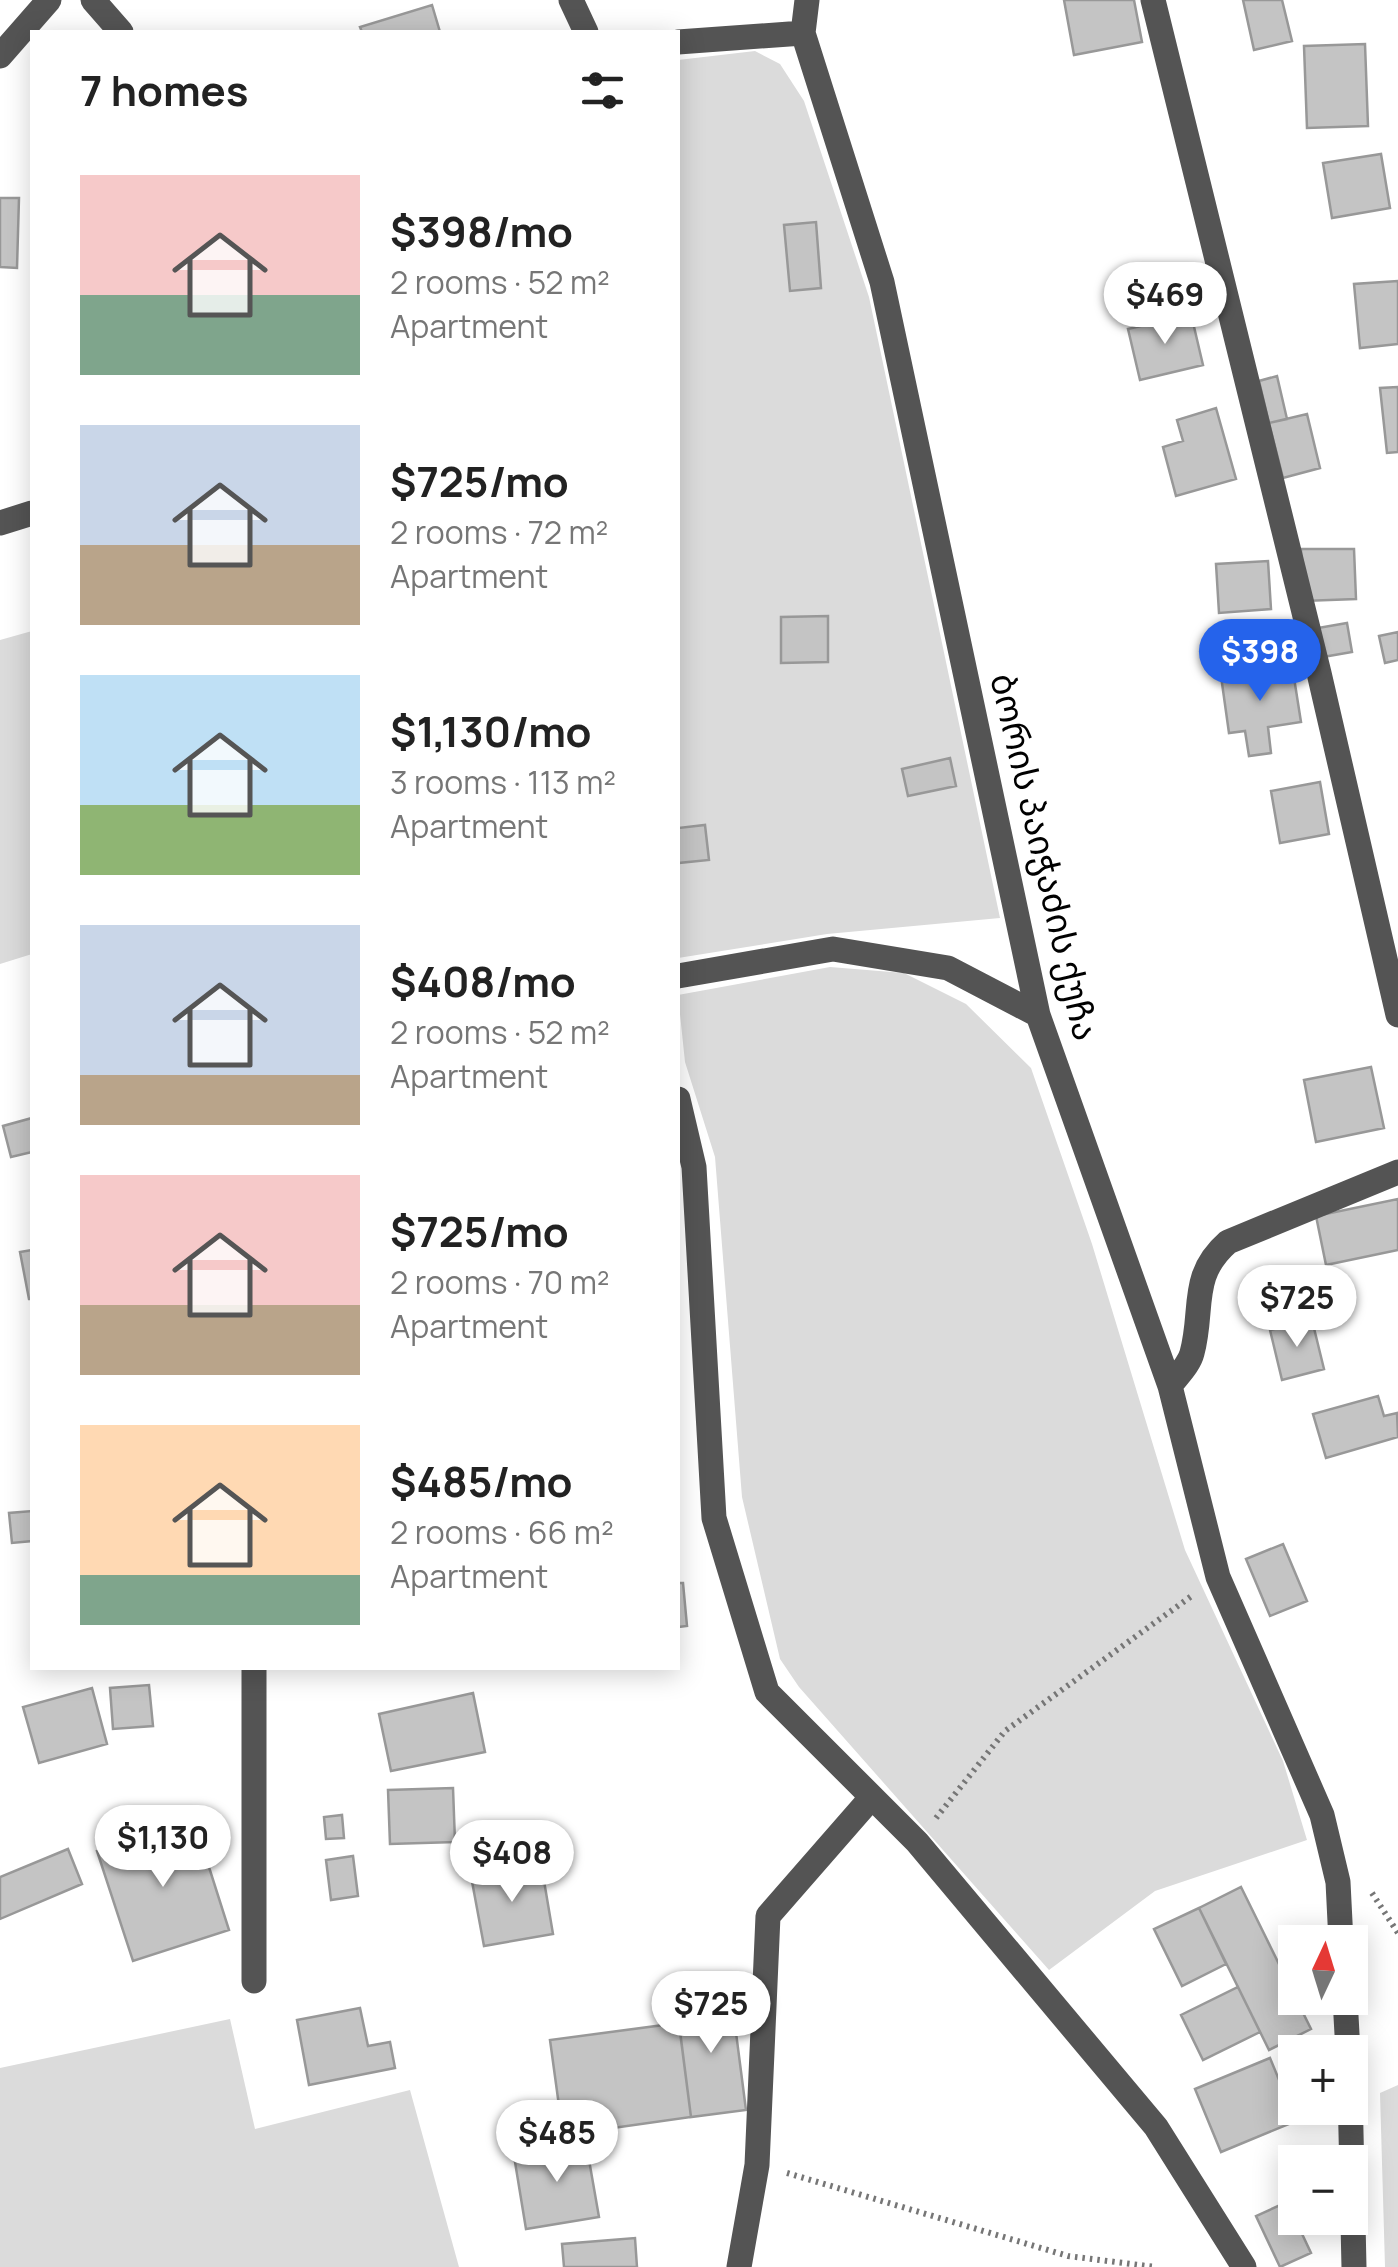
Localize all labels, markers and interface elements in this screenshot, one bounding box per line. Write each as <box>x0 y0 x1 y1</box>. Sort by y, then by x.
text: 7 homes <box>80 61 248 119</box>
icon: filters <box>575 63 630 118</box>
text: $398/mo <box>390 202 573 260</box>
icon: home <box>160 215 280 335</box>
text: 2 rooms · 52 m² <box>390 260 610 304</box>
pin: $469 <box>1106 262 1224 347</box>
text: $469 <box>1126 272 1204 316</box>
text: Apartment <box>390 304 548 348</box>
text: $725/mo <box>390 452 569 510</box>
icon: home <box>160 465 280 585</box>
text: 2 rooms · 72 m² <box>390 510 608 554</box>
text: Apartment <box>390 554 548 598</box>
pin: $398 <box>1201 619 1319 704</box>
text: $398 <box>1221 629 1299 673</box>
street label: ბორის პაიჭაძის ქუჩა <box>979 668 1111 1045</box>
text: $1,130/mo <box>390 702 592 760</box>
icon: home <box>160 715 280 835</box>
text: 3 rooms · 113 m² <box>390 760 616 804</box>
text: Apartment <box>390 804 548 848</box>
text: $408/mo <box>390 952 576 1010</box>
icon: home <box>160 965 280 1085</box>
text: 2 rooms · 52 m² <box>390 1010 610 1054</box>
text: Apartment <box>390 1054 548 1098</box>
text: $725/mo <box>390 1202 569 1260</box>
icon: home <box>160 1215 280 1335</box>
text: 2 rooms · 70 m² <box>390 1260 610 1304</box>
pin: $725 <box>1238 1265 1356 1350</box>
text: $725 <box>1260 1275 1334 1319</box>
text: Apartment <box>390 1304 548 1348</box>
text: $485/mo <box>390 1452 573 1510</box>
icon: home <box>160 1465 280 1585</box>
text: 2 rooms · 66 m² <box>390 1510 614 1554</box>
text: Apartment <box>390 1554 548 1598</box>
pin: $1,130 <box>82 1805 244 1890</box>
text: $1,130 <box>117 1815 209 1859</box>
pin: $408 <box>453 1820 571 1905</box>
text: $408 <box>472 1830 552 1874</box>
north arrow <box>1278 1925 1368 2015</box>
map controls <box>1278 1925 1368 2235</box>
pin: $725 <box>652 1971 770 2056</box>
text: $725 <box>674 1981 748 2025</box>
button: + <box>1278 2035 1368 2125</box>
pin: $485 <box>498 2100 616 2185</box>
text: $485 <box>518 2110 596 2154</box>
button: − <box>1278 2145 1368 2235</box>

